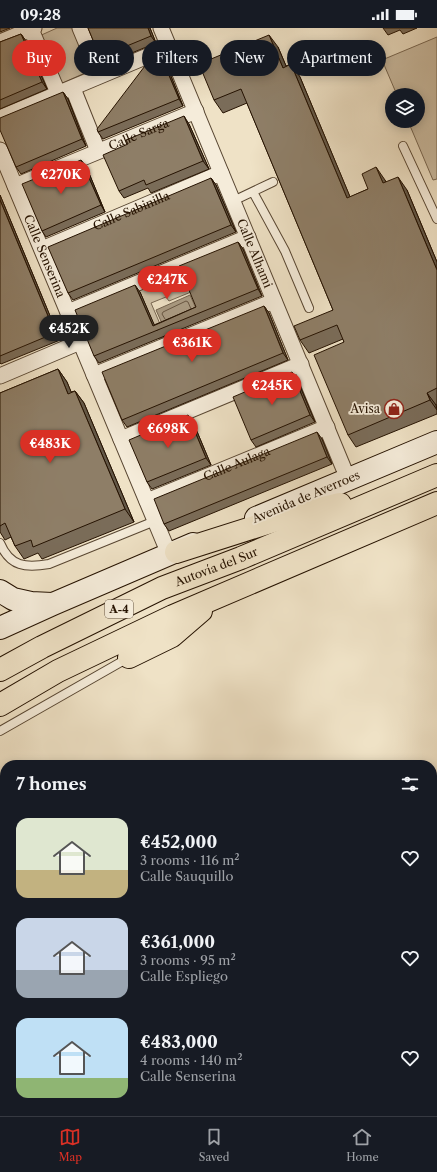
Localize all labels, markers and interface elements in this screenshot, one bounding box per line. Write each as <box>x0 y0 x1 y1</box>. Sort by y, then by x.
text: 09:28 <box>20 5 61 24</box>
chip: Buy <box>12 40 66 76</box>
chip: Rent <box>74 40 134 76</box>
chip: Filters <box>142 40 212 76</box>
chip: New <box>220 40 279 76</box>
chip: Apartment <box>287 40 386 76</box>
map controls <box>385 88 425 128</box>
button: layers <box>385 88 425 128</box>
street label: Calle Sarga <box>106 115 172 153</box>
pin: €270K <box>33 161 89 195</box>
text: €270K <box>40 166 82 182</box>
street label: Calle Sabinilla <box>91 187 172 234</box>
street label: Calle Senserina <box>21 212 69 300</box>
street label: Calle Alhami <box>234 216 276 290</box>
pin: €247K <box>139 266 195 300</box>
text: €247K <box>147 271 187 287</box>
pin: €452K <box>41 315 97 349</box>
text: €452K <box>48 320 90 336</box>
pin: €361K <box>164 329 220 363</box>
text: €361K <box>172 334 212 350</box>
pin: €245K <box>244 372 300 406</box>
text: €245K <box>251 377 293 393</box>
shop icon: Avisa <box>383 398 405 420</box>
place label: Avisa <box>349 401 381 416</box>
pin: €698K <box>140 415 196 449</box>
text: €698K <box>147 420 189 436</box>
pin: €483K <box>22 430 78 464</box>
text: €483K <box>29 435 71 451</box>
street label: Calle Aulaga <box>201 443 273 484</box>
street label: Avenida de Averroes <box>249 467 362 526</box>
street label: Autovía del Sur <box>172 544 260 590</box>
road number: A-4 <box>105 600 133 618</box>
icon: filters <box>399 773 421 795</box>
text: 7 homes <box>16 774 87 794</box>
text: €452,000 <box>140 832 217 852</box>
icon: home <box>48 834 96 882</box>
icon: heart <box>399 847 421 869</box>
text: 3 rooms · 116 m² <box>140 852 240 868</box>
text: Calle Sauquillo <box>140 868 233 884</box>
text: €361,000 <box>140 932 215 952</box>
icon: home <box>48 934 96 982</box>
icon: heart <box>399 947 421 969</box>
text: 3 rooms · 95 m² <box>140 952 236 968</box>
text: Calle Espliego <box>140 968 228 984</box>
text: €483,000 <box>140 1032 218 1052</box>
icon: home <box>48 1034 96 1082</box>
icon: heart <box>399 1047 421 1069</box>
text: 4 rooms · 140 m² <box>140 1052 243 1068</box>
text: Calle Senserina <box>140 1068 236 1084</box>
tab: Map <box>58 1126 82 1164</box>
tab: Saved <box>199 1126 229 1164</box>
tab: Home <box>346 1126 379 1164</box>

